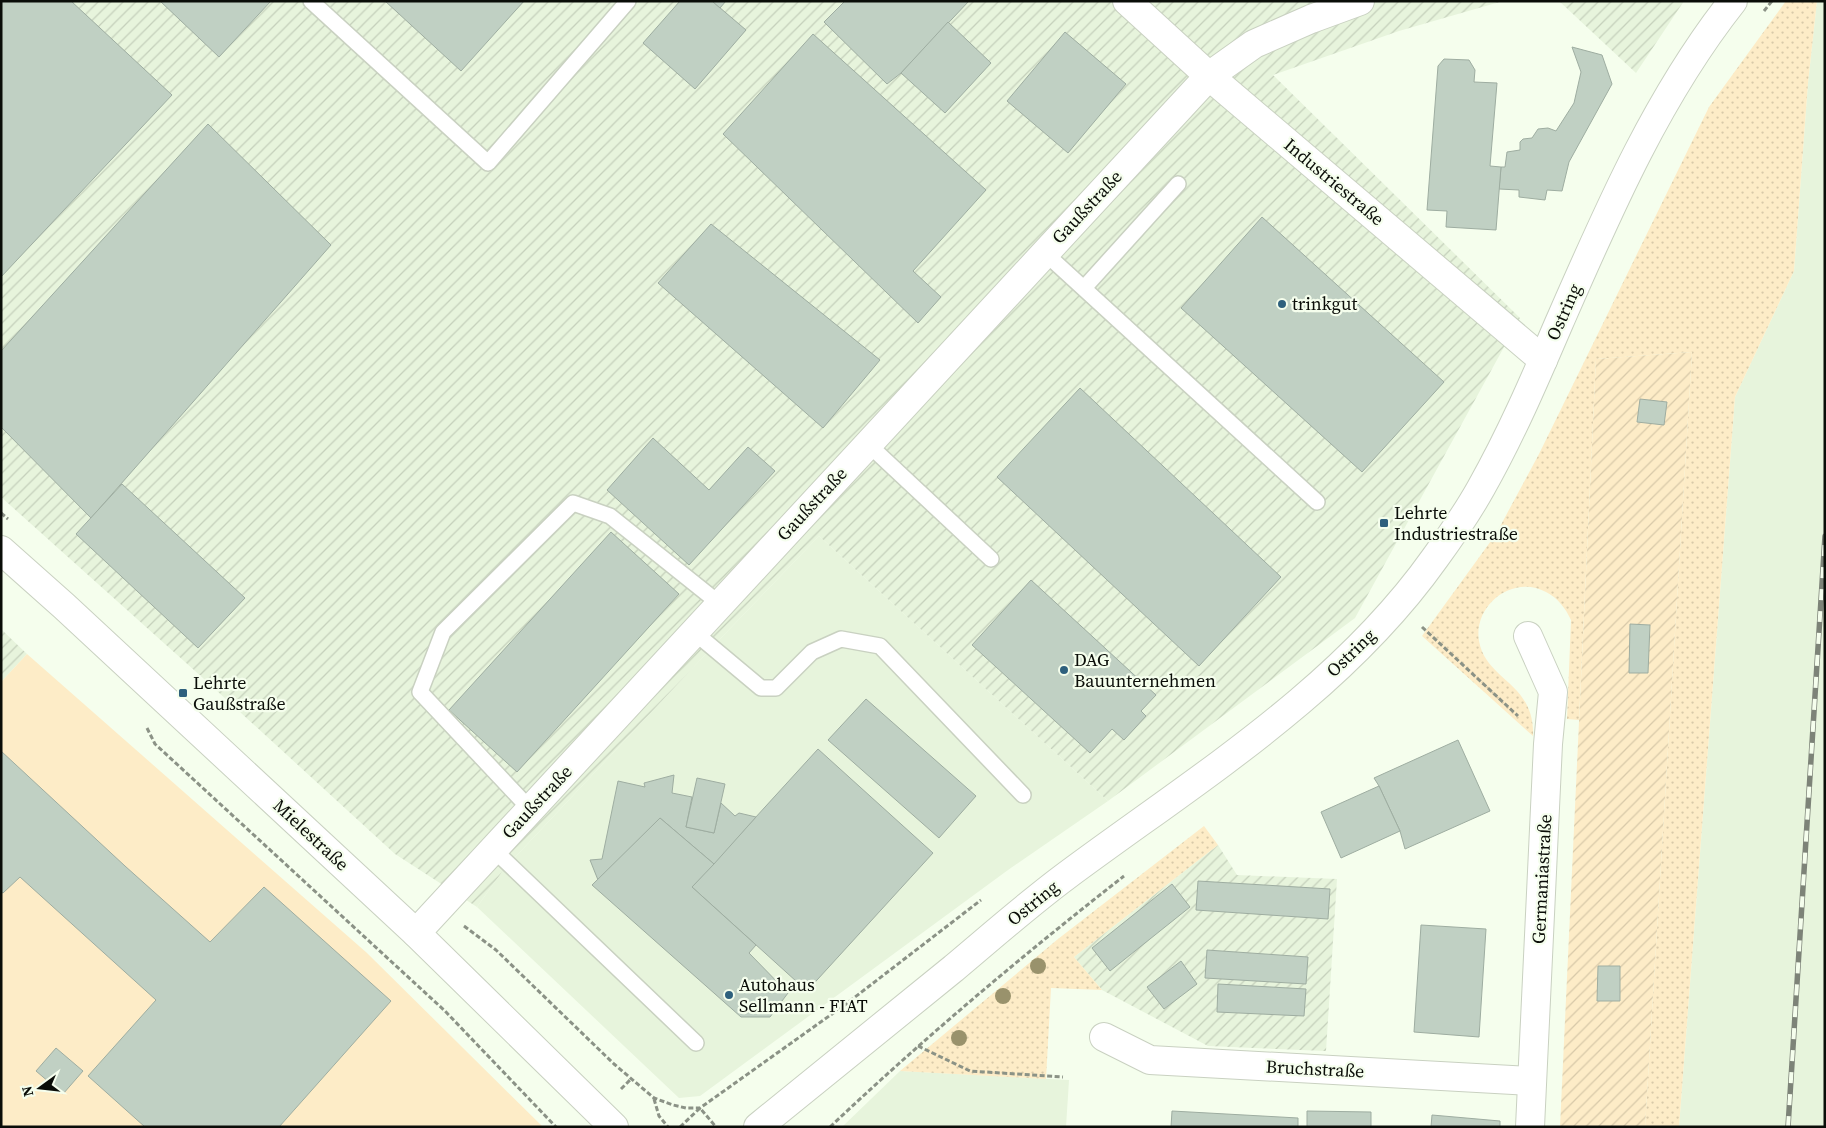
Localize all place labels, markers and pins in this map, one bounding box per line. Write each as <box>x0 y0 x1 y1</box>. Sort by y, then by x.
place label: trinkgut <box>1292 291 1357 316</box>
marker: trinkgut <box>1276 298 1288 310</box>
place label: Lehrte Industriestraße <box>1394 500 1518 546</box>
marker: Lehrte Industriestraße <box>1378 517 1390 529</box>
place label: DAG Bauunternehmen <box>1074 647 1216 693</box>
marker: DAG Bauunternehmen <box>1058 664 1070 676</box>
place label: Lehrte Gaußstraße <box>193 670 286 716</box>
marker: Lehrte Gaußstraße <box>177 687 189 699</box>
place label: Autohaus Sellmann - FIAT <box>739 972 868 1018</box>
marker: Autohaus Sellmann - FIAT <box>723 989 735 1001</box>

